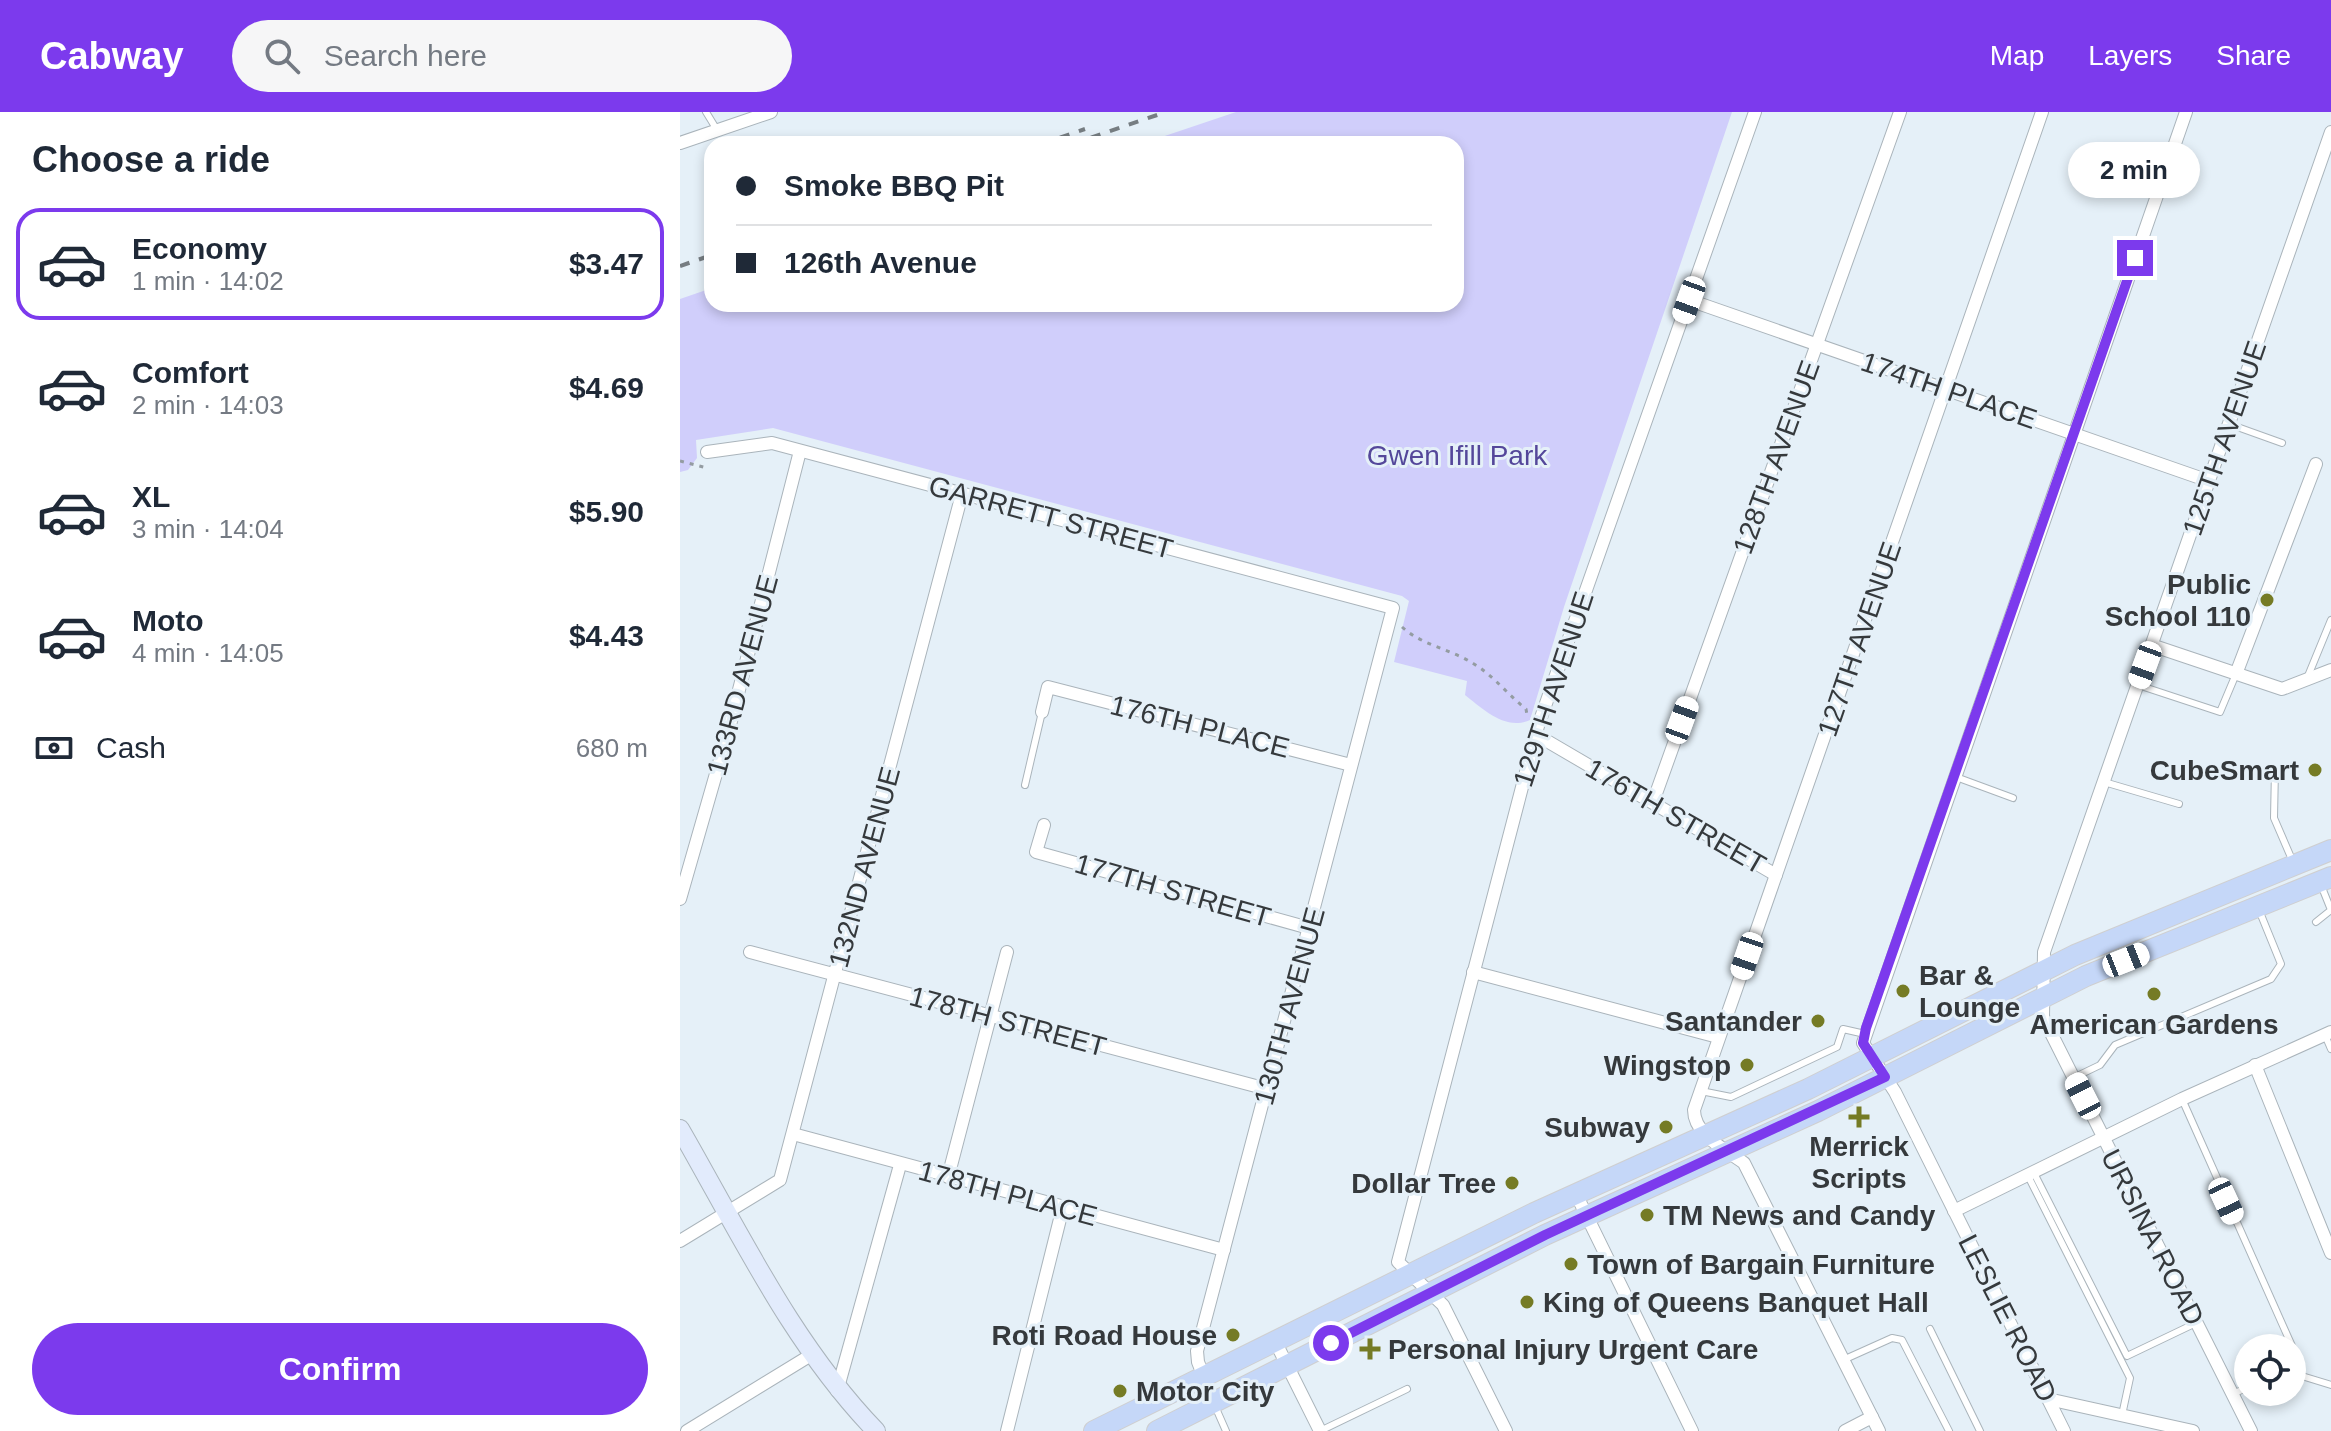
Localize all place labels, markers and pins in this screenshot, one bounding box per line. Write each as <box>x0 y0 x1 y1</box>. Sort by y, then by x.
place label: Public School 110 <box>2105 569 2251 632</box>
marker: Public School 110 <box>2258 591 2276 609</box>
place label: CubeSmart <box>2150 755 2299 786</box>
marker: CubeSmart <box>2306 761 2324 779</box>
place label: Bar & Lounge <box>1919 960 2020 1023</box>
marker: Bar & Lounge <box>1894 982 1912 1000</box>
marker: American Gardens <box>2145 985 2163 1003</box>
place label: Santander <box>1665 1006 1802 1037</box>
place label: American Gardens <box>2030 1009 2279 1040</box>
marker: Santander <box>1809 1012 1827 1030</box>
place label: Wingstop <box>1604 1050 1731 1081</box>
marker: Wingstop <box>1738 1056 1756 1074</box>
marker: Merrick Scripts <box>1850 1108 1868 1126</box>
place label: Subway <box>1544 1112 1650 1143</box>
marker: Subway <box>1657 1118 1675 1136</box>
place label: Merrick Scripts <box>1809 1131 1909 1194</box>
place label: Dollar Tree <box>1351 1168 1496 1199</box>
marker: Dollar Tree <box>1503 1174 1521 1192</box>
place label: TM News and Candy <box>1663 1200 1936 1231</box>
marker: TM News and Candy <box>1638 1206 1656 1224</box>
place label: Town of Bargain Furniture <box>1587 1249 1935 1280</box>
marker: Town of Bargain Furniture <box>1562 1255 1580 1273</box>
place label: King of Queens Banquet Hall <box>1543 1287 1929 1318</box>
marker: King of Queens Banquet Hall <box>1518 1293 1536 1311</box>
place label: Roti Road House <box>991 1320 1217 1351</box>
marker: Roti Road House <box>1224 1326 1242 1344</box>
place label: Personal Injury Urgent Care <box>1388 1334 1758 1365</box>
marker: Personal Injury Urgent Care <box>1359 1338 1381 1360</box>
place label: Motor City <box>1136 1376 1275 1407</box>
marker: Motor City <box>1111 1382 1129 1400</box>

